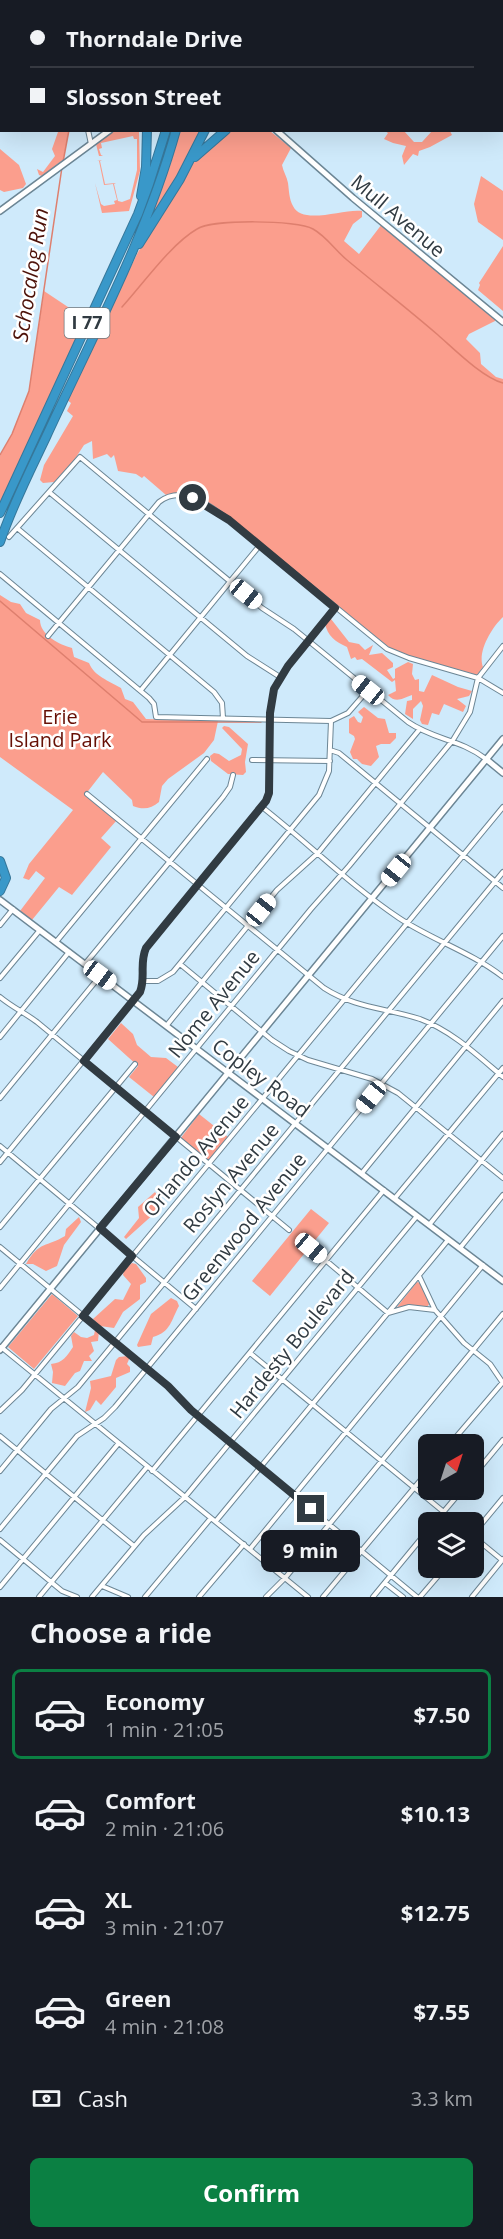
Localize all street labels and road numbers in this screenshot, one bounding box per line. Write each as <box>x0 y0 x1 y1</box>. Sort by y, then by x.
street label: Mull Avenue <box>346 168 451 263</box>
road number: I 77 <box>64 308 110 338</box>
street label: Nome Avenue <box>162 944 266 1063</box>
street label: Copley Road <box>207 1032 316 1123</box>
street label: Orlando Avenue <box>137 1089 255 1222</box>
street label: Roslyn Avenue <box>177 1117 285 1238</box>
street label: Greenwood Avenue <box>175 1147 312 1307</box>
street label: Hardesty Boulevard <box>223 1264 360 1424</box>

